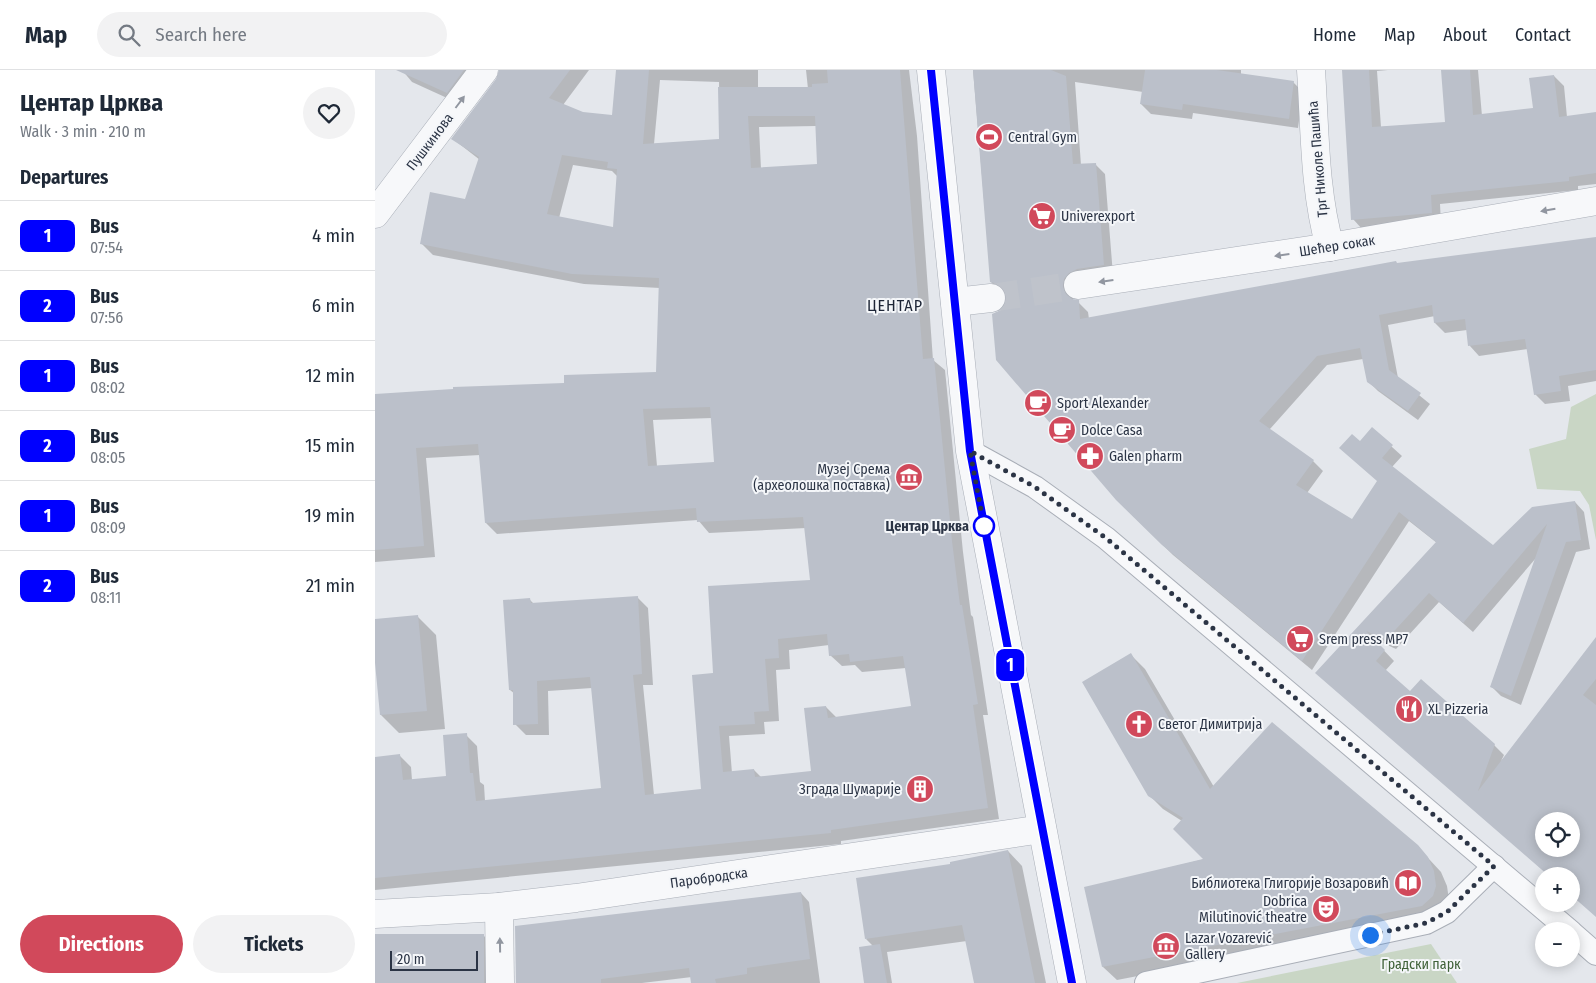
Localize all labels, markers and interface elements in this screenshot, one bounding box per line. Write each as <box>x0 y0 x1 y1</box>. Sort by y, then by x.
search box <box>97 12 447 57</box>
text: Map <box>25 21 67 49</box>
icon: search <box>115 21 143 49</box>
text: Search here <box>155 23 247 46</box>
text: Home <box>1313 24 1356 46</box>
text: Map <box>1384 24 1415 46</box>
text: About <box>1443 24 1487 46</box>
text: Contact <box>1515 24 1571 46</box>
button: heart <box>303 87 355 139</box>
text: Центар Црква <box>20 89 163 117</box>
one-way arrow <box>454 96 465 109</box>
street label: Трг Николе Пашића <box>1304 100 1332 218</box>
street label: Пушкинова <box>403 110 457 174</box>
text: Walk · 3 min · 210 m <box>20 122 146 141</box>
sports icon: Central Gym <box>974 122 1004 152</box>
place label: Central Gym <box>1008 129 1077 146</box>
text: Departures <box>20 166 108 189</box>
supermarket icon: Univerexport <box>1027 201 1057 231</box>
one-way arrow <box>1540 206 1556 214</box>
place label: Univerexport <box>1061 208 1135 225</box>
text: Bus <box>90 215 119 238</box>
text: 4 min <box>312 224 355 247</box>
text: 1 <box>44 225 51 247</box>
street label: Шећер сокак <box>1298 232 1376 260</box>
text: 07:54 <box>90 238 123 257</box>
one-way arrow <box>1274 251 1290 259</box>
one-way arrow <box>1097 277 1113 285</box>
text: Bus <box>90 285 119 308</box>
text: 6 min <box>312 294 355 317</box>
text: 2 <box>43 295 52 317</box>
district label: ЦЕНТАР <box>867 296 923 315</box>
text: 07:56 <box>90 308 123 327</box>
text: Bus <box>90 355 119 378</box>
text: 12 min <box>305 364 355 387</box>
text: 1 <box>44 365 51 387</box>
text: 08:02 <box>90 378 125 397</box>
cafe icon: Sport Alexander <box>1023 388 1053 418</box>
place label: Sport Alexander <box>1057 395 1149 412</box>
cafe icon: Dolce Casa <box>1047 415 1077 445</box>
place label: Dolce Casa <box>1081 422 1143 439</box>
text: Bus <box>90 425 119 448</box>
text: 15 min <box>305 434 355 457</box>
text: 2 <box>43 435 52 457</box>
pharmacy icon: Galen pharm <box>1075 441 1105 471</box>
text: 08:05 <box>90 448 125 467</box>
place label: Galen pharm <box>1109 448 1182 465</box>
place label: Музеј Срема (археолошка поставка) <box>753 461 890 494</box>
museum icon: Музеј Срема (археолошка поставка) <box>894 462 924 492</box>
text: Bus <box>90 495 119 518</box>
text: 19 min <box>304 504 355 527</box>
text: 1 <box>44 505 51 527</box>
marker: Центар Црква <box>973 515 995 537</box>
text: 08:09 <box>90 518 126 537</box>
place label: Центар Црква <box>886 518 969 535</box>
text: Bus <box>90 565 119 588</box>
text: 21 min <box>306 574 355 597</box>
text: 2 <box>43 575 52 597</box>
text: 08:11 <box>90 588 121 607</box>
supermarket icon: Srem press MP7 <box>1285 624 1315 654</box>
place label: Srem press MP7 <box>1319 631 1408 648</box>
line badge: 1 <box>994 649 1026 681</box>
text: 1 <box>1006 654 1014 676</box>
restaurant icon: XL Pizzeria <box>1394 694 1424 724</box>
place label: XL Pizzeria <box>1428 701 1488 718</box>
church icon: Светог Димитрија <box>1124 709 1154 739</box>
place label: Светог Димитрија <box>1158 716 1262 733</box>
building icon: Зграда Шумарије <box>905 774 935 804</box>
place label: Зграда Шумарије <box>799 781 901 798</box>
map controls <box>1535 812 1580 967</box>
button: locate <box>1535 812 1580 857</box>
street label: Паробродска <box>669 864 749 892</box>
button: + <box>1535 867 1580 912</box>
library icon: Библиотека Глигорије Возаровић <box>1393 868 1423 898</box>
place label: Библиотека Глигорије Возаровић <box>1191 875 1389 892</box>
place label: Dobrica Milutinović theatre <box>1199 893 1307 926</box>
theatre icon: Dobrica Milutinović theatre <box>1311 894 1341 924</box>
button: Directions <box>20 915 183 973</box>
button: Tickets <box>193 915 355 973</box>
button: − <box>1535 922 1580 967</box>
your location <box>1358 923 1383 948</box>
place label: Lazar Vozarević Gallery <box>1185 930 1272 963</box>
museum icon: Lazar Vozarević Gallery <box>1151 931 1181 961</box>
one-way arrow <box>495 937 503 953</box>
scale bar <box>390 948 477 971</box>
text: 20 m <box>397 951 425 968</box>
park label: Градски парк <box>1381 956 1461 973</box>

